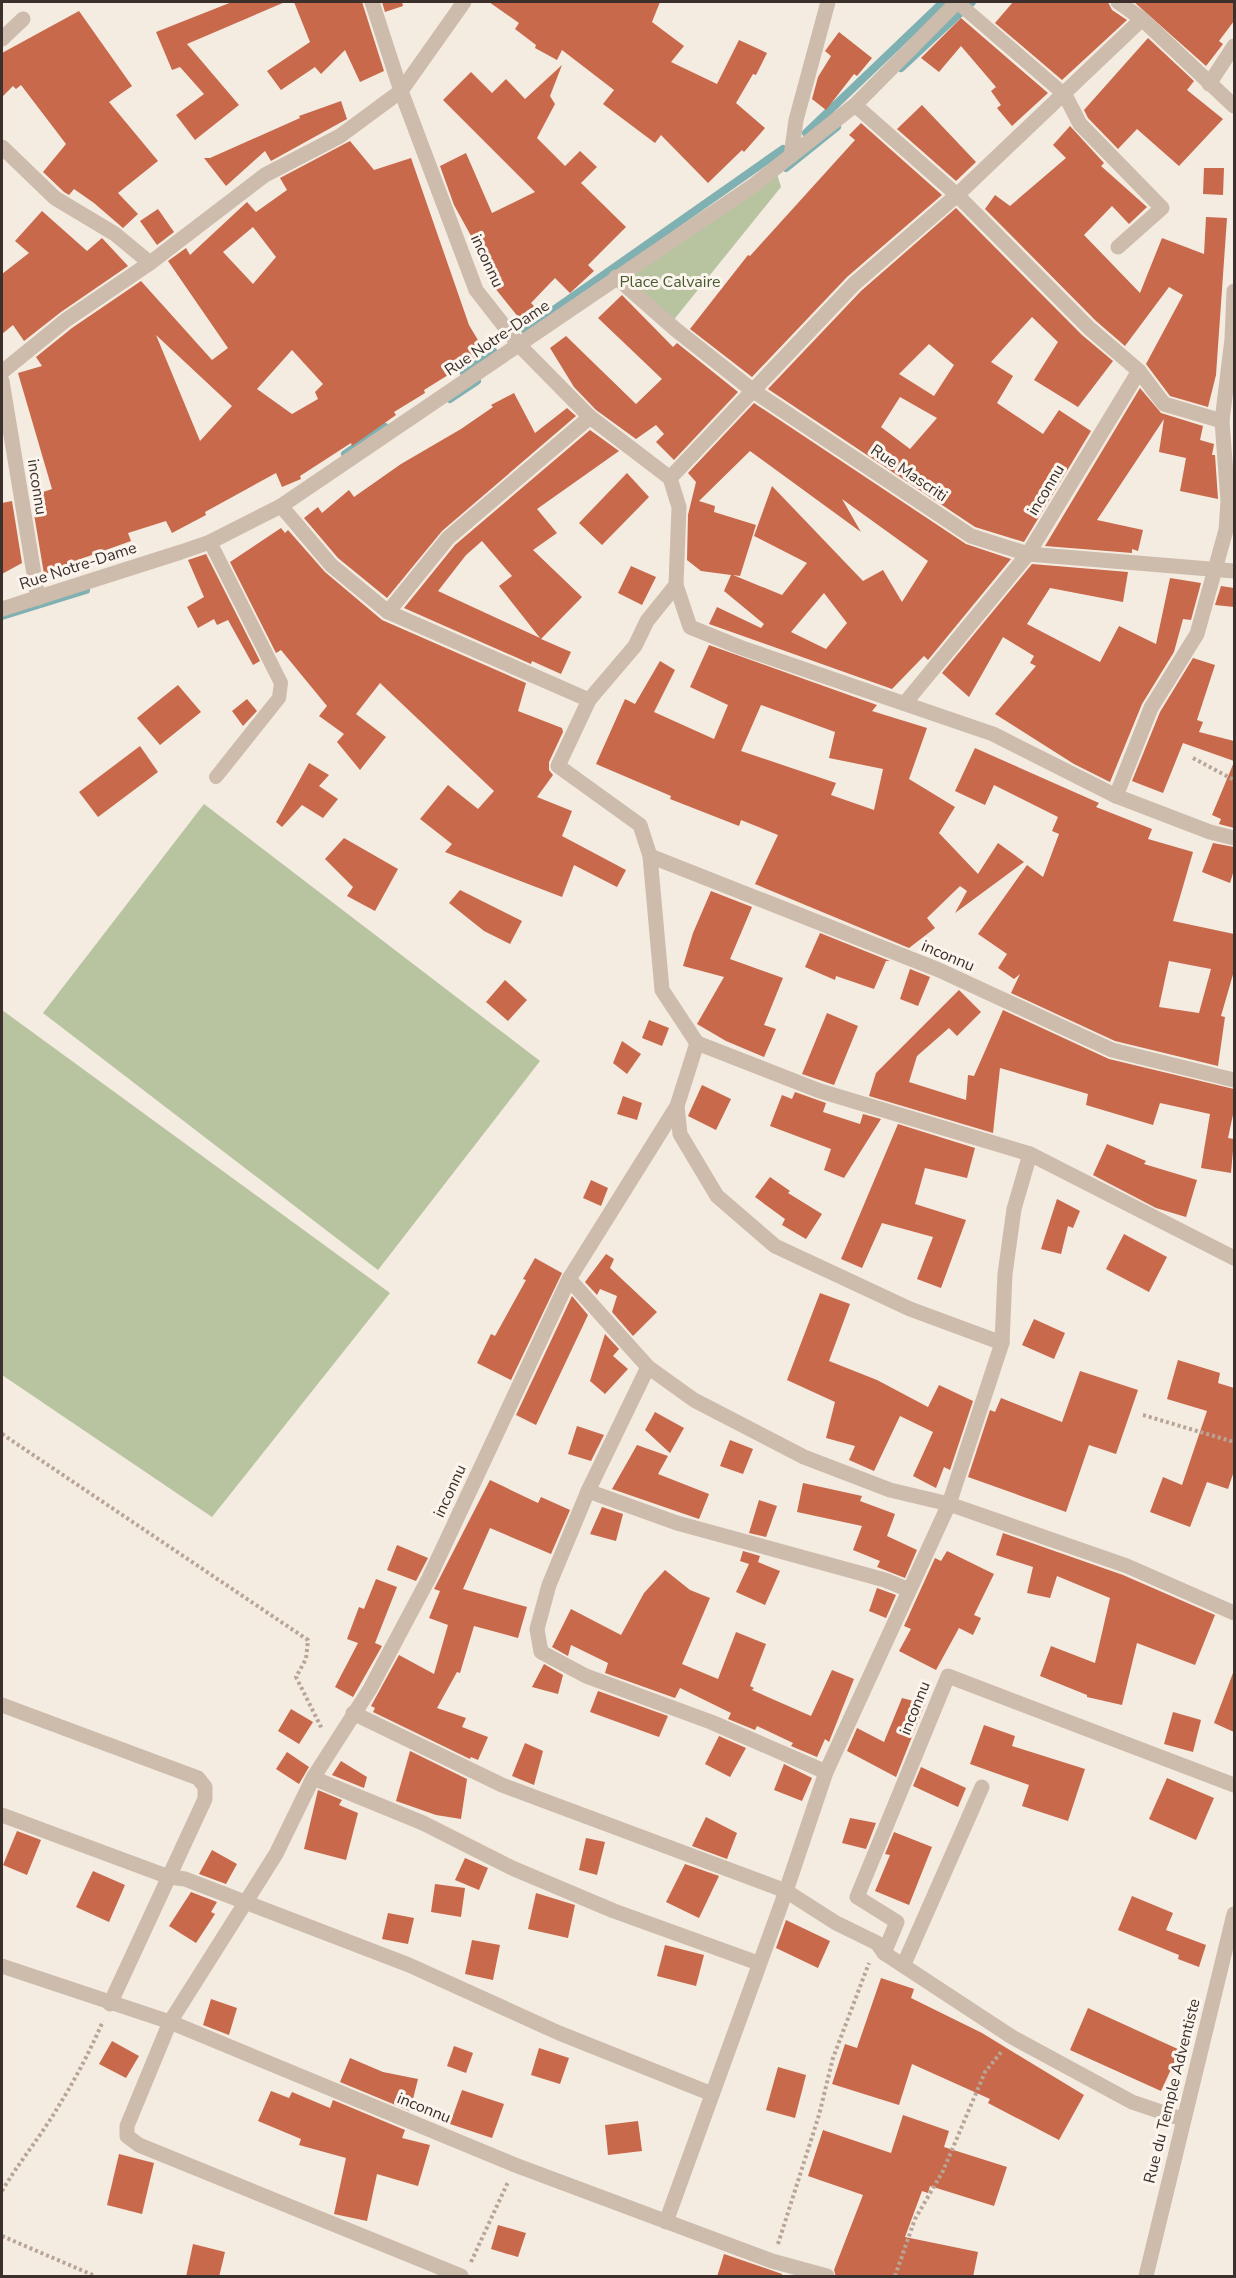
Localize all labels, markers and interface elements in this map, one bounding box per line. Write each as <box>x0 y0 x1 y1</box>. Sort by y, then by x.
street label: inconnu <box>465 231 509 291</box>
park label: Place Calvaire <box>619 271 721 293</box>
street label: Rue Notre-Dame <box>440 295 554 381</box>
street label: Rue Mascriti <box>866 439 952 507</box>
street label: inconnu <box>22 458 52 516</box>
street label: inconnu <box>1022 460 1070 520</box>
street label: Rue Notre-Dame <box>16 537 140 595</box>
street label: inconnu <box>918 935 978 977</box>
street label: inconnu <box>428 1461 472 1521</box>
street label: inconnu <box>894 1678 936 1738</box>
street label: Rue du Temple Adventiste <box>1138 1996 1206 2186</box>
street label: inconnu <box>394 2087 454 2129</box>

